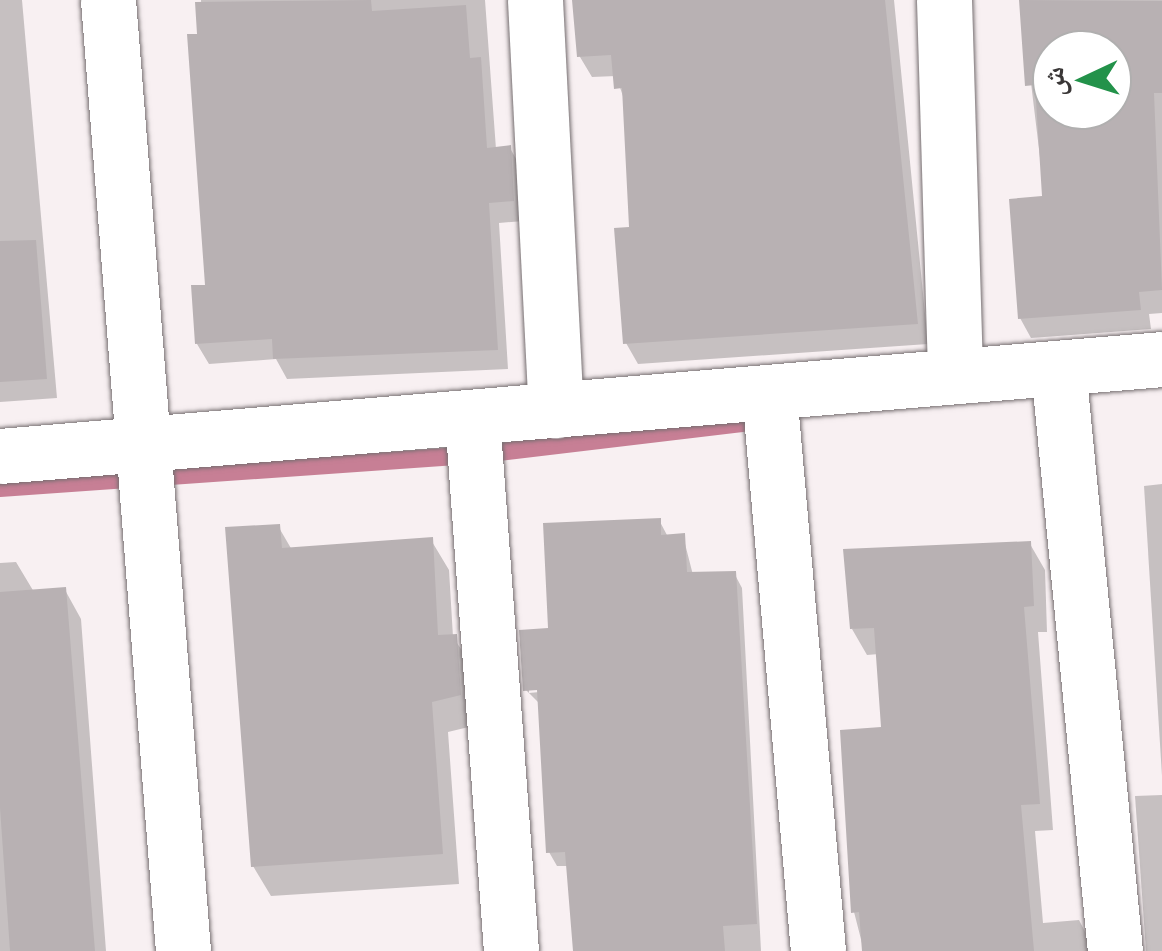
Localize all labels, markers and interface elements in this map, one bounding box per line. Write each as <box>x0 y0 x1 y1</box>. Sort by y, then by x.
north arrow <box>1032 30 1132 130</box>
text: ش <box>1036 66 1072 98</box>

